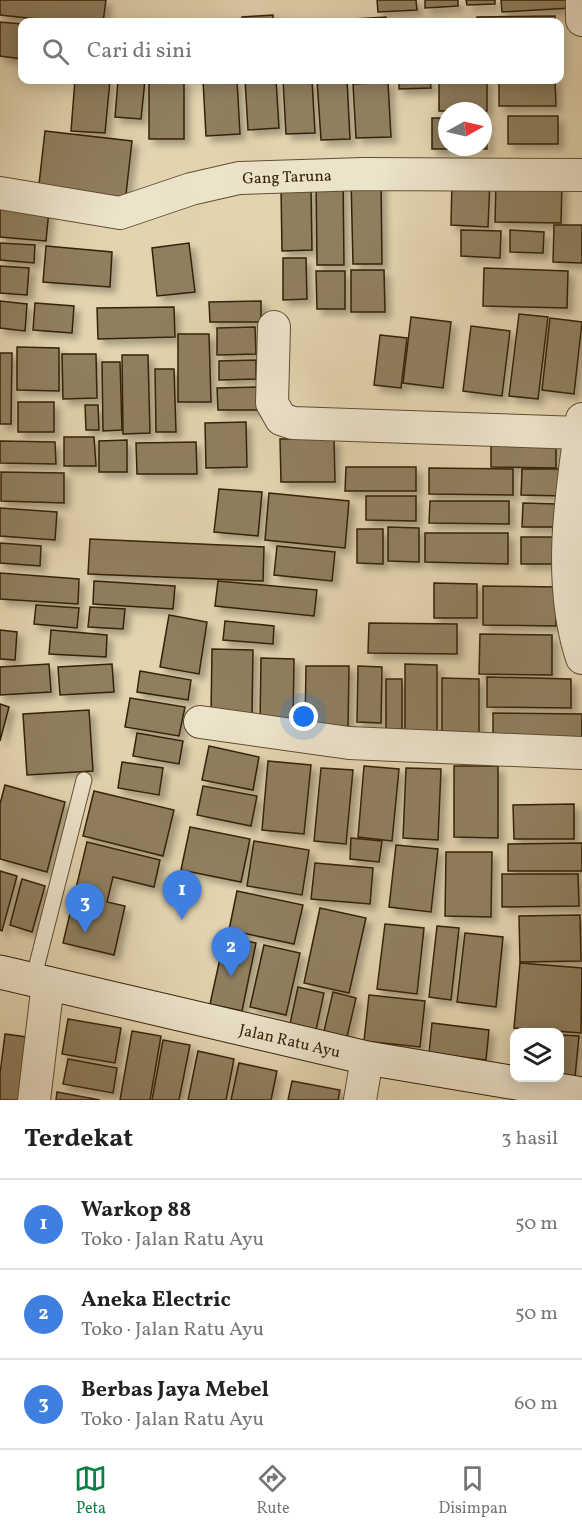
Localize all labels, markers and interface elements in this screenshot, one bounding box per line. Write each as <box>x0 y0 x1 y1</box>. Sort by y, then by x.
search box <box>18 18 564 84</box>
icon: search <box>39 35 72 68</box>
text: Cari di sini <box>87 36 192 67</box>
north arrow <box>438 102 492 156</box>
street label: Gang Taruna <box>242 165 332 191</box>
your location <box>289 702 318 731</box>
pin: 1 <box>162 870 201 920</box>
pin: 3 <box>66 884 104 933</box>
pin: 2 <box>212 928 250 977</box>
street label: Jalan Ratu Ayu <box>237 1020 342 1064</box>
map controls <box>510 1028 564 1082</box>
button: layers <box>510 1028 564 1082</box>
text: Terdekat <box>24 1121 133 1157</box>
text: 3 hasil <box>501 1125 558 1153</box>
text: Warkop 88 <box>81 1195 191 1226</box>
text: 1 <box>39 1210 48 1238</box>
text: 50 m <box>515 1210 558 1238</box>
text: Toko · Jalan Ratu Ayu <box>81 1226 264 1254</box>
text: Aneka Electric <box>81 1285 231 1316</box>
text: 2 <box>38 1300 49 1328</box>
text: 50 m <box>515 1300 558 1328</box>
text: Toko · Jalan Ratu Ayu <box>81 1316 264 1344</box>
text: Berbas Jaya Mebel <box>81 1375 269 1406</box>
text: 3 <box>38 1390 49 1418</box>
text: 60 m <box>514 1390 558 1418</box>
text: Toko · Jalan Ratu Ayu <box>81 1406 264 1434</box>
tab: Peta <box>74 1462 107 1520</box>
tab: Rute <box>256 1462 289 1520</box>
tab: Disimpan <box>438 1462 507 1520</box>

